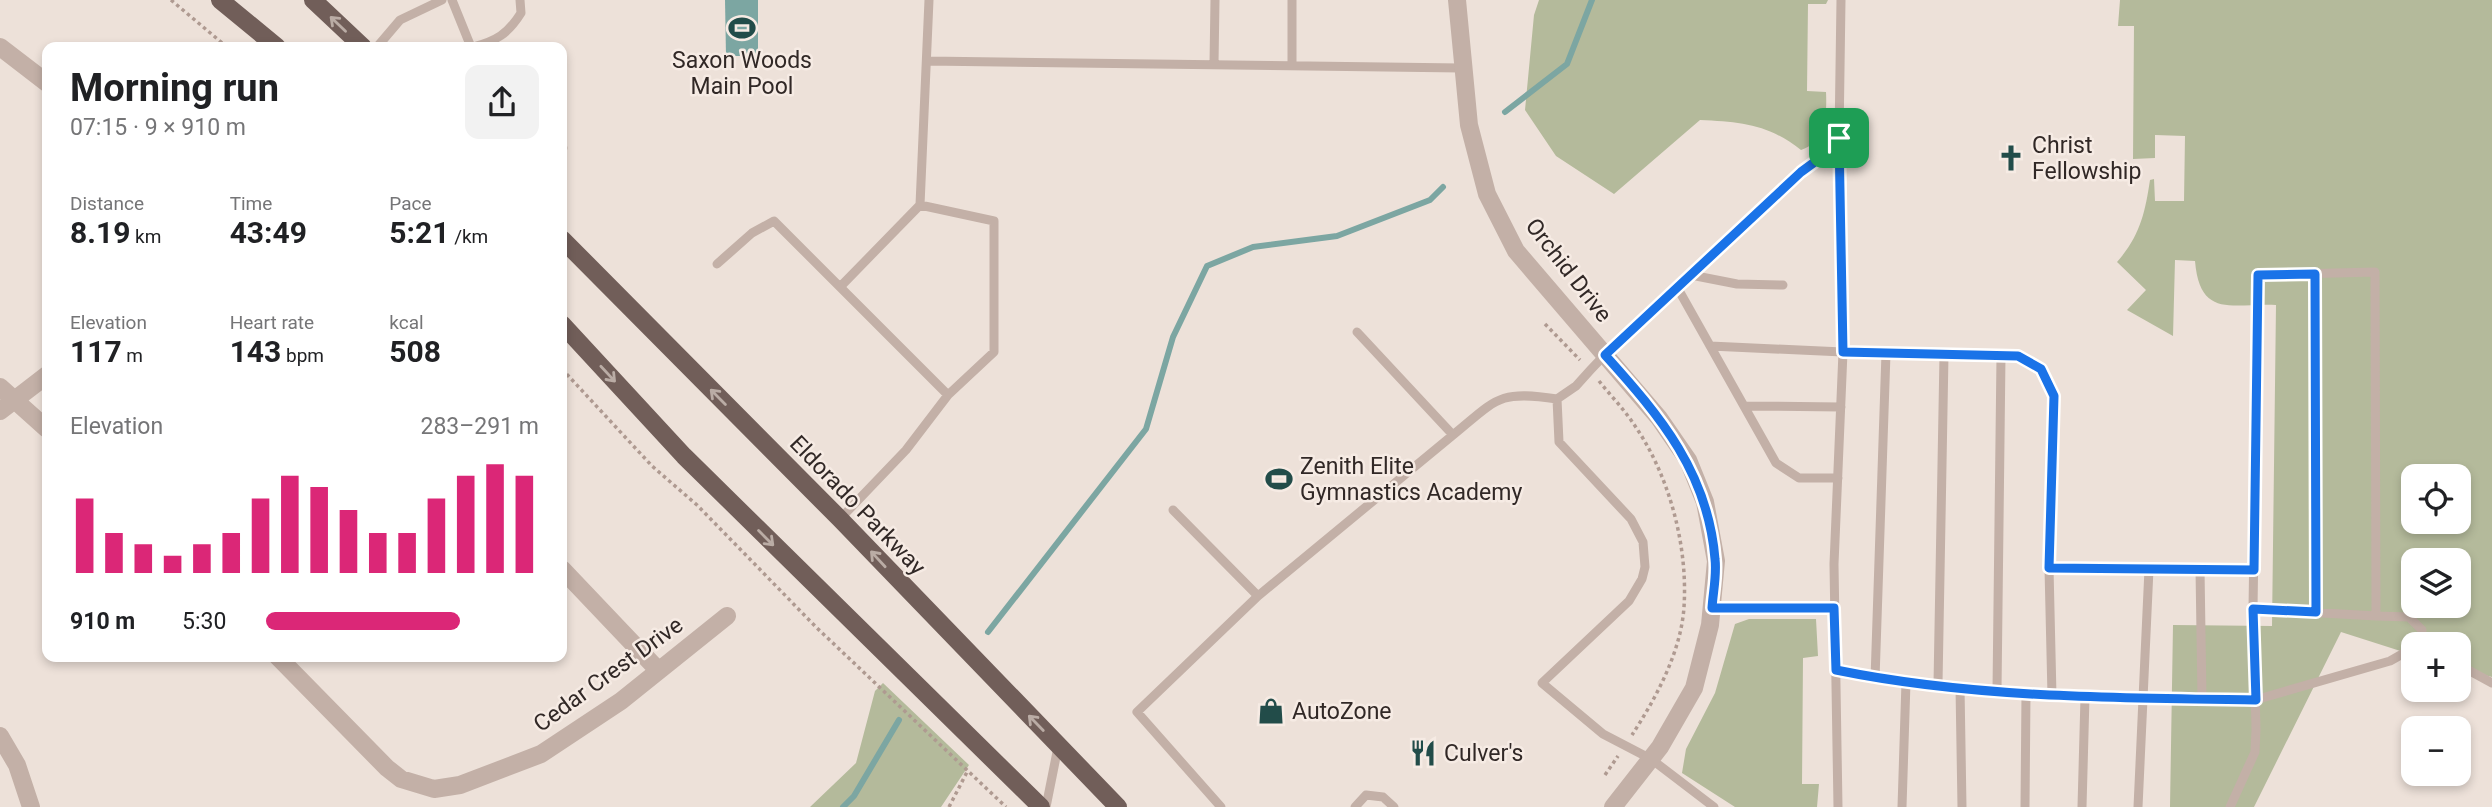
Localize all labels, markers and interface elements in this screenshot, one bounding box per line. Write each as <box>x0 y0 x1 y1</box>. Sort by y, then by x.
sports icon: Saxon Woods Main Pool <box>727 13 757 43</box>
one-way arrow <box>330 15 347 32</box>
place label: Saxon Woods Main Pool <box>672 47 812 100</box>
button: share <box>465 65 539 139</box>
text: Morning run <box>70 66 279 110</box>
pin <box>1809 108 1869 168</box>
text: 07:15 · 9 × 910 m <box>70 114 246 141</box>
icon: arrive <box>1820 119 1858 157</box>
place label: Christ Fellowship <box>2032 132 2141 185</box>
church icon: Christ Fellowship <box>1996 143 2026 173</box>
text: Distance <box>70 192 144 215</box>
text: Time <box>230 192 272 215</box>
text: Pace <box>389 192 432 215</box>
street label: Orchid Drive <box>1520 213 1617 328</box>
text: 8.19 <box>70 215 130 250</box>
text: 43:49 <box>230 215 307 250</box>
text: 5:21 <box>389 215 449 250</box>
text: km <box>130 225 161 248</box>
text: /km <box>449 225 488 248</box>
text: Elevation <box>70 311 147 334</box>
text: Heart rate <box>230 311 314 334</box>
text: kcal <box>389 311 424 334</box>
text: 117 <box>70 334 122 369</box>
text: 143 <box>230 334 281 369</box>
text: 508 <box>389 334 441 369</box>
text: m <box>122 344 143 367</box>
text: bpm <box>281 344 324 367</box>
one-way arrow <box>600 365 617 382</box>
one-way arrow <box>710 389 727 406</box>
text: Elevation <box>70 413 163 440</box>
text: 283–291 m <box>420 413 539 440</box>
street label: Eldorado Parkway <box>784 430 931 581</box>
place label: Zenith Elite Gymnastics Academy <box>1300 453 1522 506</box>
sports icon: Zenith Elite Gymnastics Academy <box>1264 464 1294 494</box>
map controls <box>2401 464 2471 786</box>
button: locate <box>2401 464 2471 534</box>
one-way arrow <box>758 529 775 546</box>
button: layers <box>2401 548 2471 618</box>
one-way arrow <box>869 551 886 568</box>
text: 910 m <box>70 608 135 635</box>
text: 5:30 <box>182 608 226 635</box>
street label: Cedar Crest Drive <box>528 611 688 738</box>
button: + <box>2401 632 2471 702</box>
shop icon: AutoZone <box>1256 696 1286 726</box>
place label: AutoZone <box>1292 698 1392 725</box>
one-way arrow <box>1028 715 1045 732</box>
button: − <box>2401 716 2471 786</box>
restaurant icon: Culver's <box>1408 738 1438 768</box>
place label: Culver's <box>1444 740 1523 767</box>

